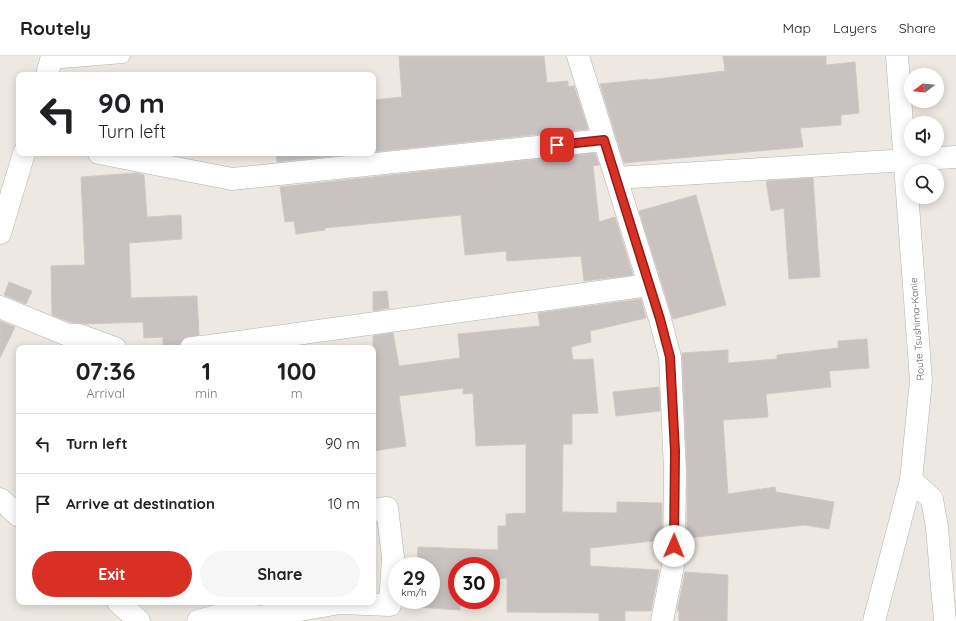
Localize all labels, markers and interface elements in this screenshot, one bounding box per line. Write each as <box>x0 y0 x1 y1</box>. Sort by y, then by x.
text: Routely <box>20 16 91 40</box>
text: Map <box>782 19 811 37</box>
text: Layers <box>833 19 877 37</box>
text: Share <box>899 19 936 37</box>
north arrow <box>904 68 944 108</box>
map controls <box>904 68 944 204</box>
text: 90 m <box>98 85 165 120</box>
icon: left <box>32 88 84 140</box>
button: sound <box>904 116 944 156</box>
text: Turn left <box>98 120 166 143</box>
pin <box>540 128 574 162</box>
icon: arrive <box>546 134 568 156</box>
button: search <box>904 164 944 204</box>
street label: Route Tsushima-Kanie <box>907 277 927 381</box>
text: 07:36 <box>76 356 136 386</box>
text: 1 <box>202 356 211 386</box>
text: 100 <box>277 356 316 386</box>
text: Arrival <box>86 385 125 401</box>
text: min <box>195 385 217 401</box>
text: m <box>291 385 303 401</box>
icon: left <box>32 433 54 455</box>
text: Turn left <box>66 434 128 453</box>
text: 90 m <box>325 434 360 453</box>
icon: arrive <box>32 493 54 515</box>
text: Arrive at destination <box>66 494 215 513</box>
text: 10 m <box>328 494 360 513</box>
position arrow <box>653 525 695 567</box>
button: Exit <box>32 551 192 597</box>
button: Share <box>200 551 360 597</box>
speed limit sign: 30 <box>448 557 500 609</box>
text: 29 <box>403 565 425 590</box>
text: km/h <box>401 586 427 599</box>

